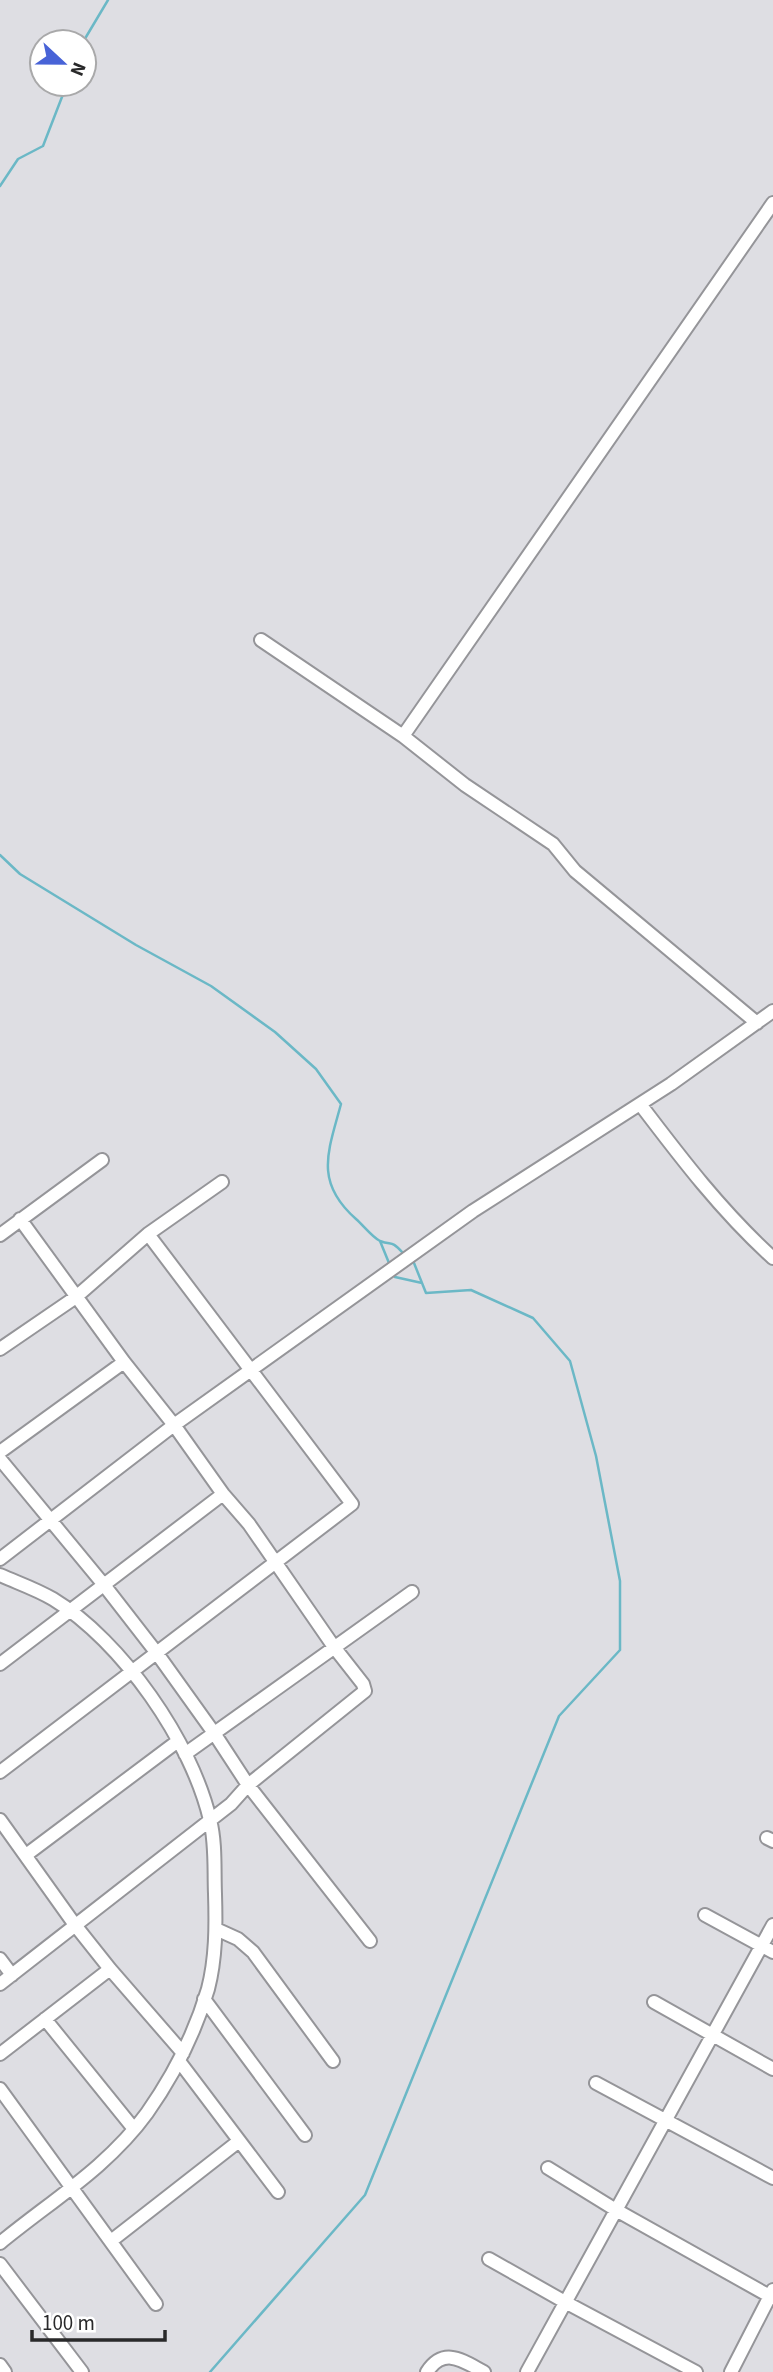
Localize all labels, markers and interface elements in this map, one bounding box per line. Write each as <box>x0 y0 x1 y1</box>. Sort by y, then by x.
north arrow <box>28 28 98 98</box>
text: N <box>62 58 92 80</box>
scale bar <box>32 2298 164 2342</box>
text: 100 m <box>42 2308 95 2338</box>

